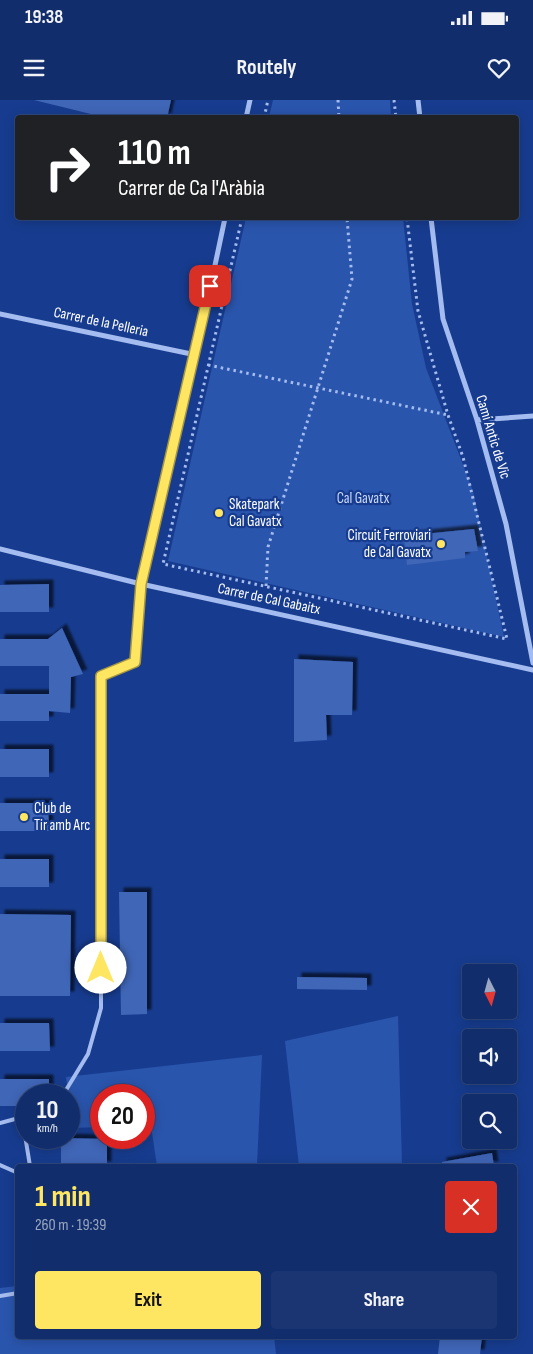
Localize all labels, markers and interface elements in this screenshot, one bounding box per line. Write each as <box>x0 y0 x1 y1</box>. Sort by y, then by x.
text: 19:38 <box>25 6 63 29</box>
icon: menu <box>20 54 48 82</box>
text: Routely <box>237 54 296 81</box>
icon: heart <box>485 54 513 82</box>
text: 110 m <box>118 132 191 175</box>
icon: right <box>35 135 100 200</box>
text: Carrer de Ca l'Aràbia <box>118 175 265 202</box>
pin <box>189 265 231 307</box>
icon: arrive <box>196 272 224 300</box>
street label: Carrer de la Pelleria <box>52 303 150 341</box>
street label: Camí Antic de Vic <box>471 393 515 481</box>
park label: Cal Gavatx <box>337 489 390 508</box>
place label: Skatepark Cal Gavatx <box>229 495 282 531</box>
marker: Skatepark Cal Gavatx <box>213 507 225 519</box>
place label: Circuit Ferroviari de Cal Gavatx <box>347 526 431 562</box>
marker: Circuit Ferroviari de Cal Gavatx <box>435 538 447 550</box>
street label: Carrer de Cal Gabaitx <box>216 579 323 619</box>
place label: Club de Tir amb Arc <box>34 799 90 835</box>
marker: Club de Tir amb Arc <box>18 811 30 823</box>
position arrow <box>74 941 126 993</box>
north arrow <box>462 964 518 1019</box>
map controls <box>462 964 517 1149</box>
button: sound <box>462 1029 517 1084</box>
speed limit sign: 20 <box>90 1084 155 1149</box>
button: search <box>462 1094 517 1149</box>
text: 10 <box>37 1095 58 1126</box>
text: km/h <box>37 1121 58 1136</box>
text: 1 min <box>35 1179 91 1215</box>
button: close <box>445 1181 497 1233</box>
text: 260 m · 19:39 <box>35 1216 106 1235</box>
button: Exit <box>35 1271 261 1329</box>
button: Share <box>271 1271 497 1329</box>

